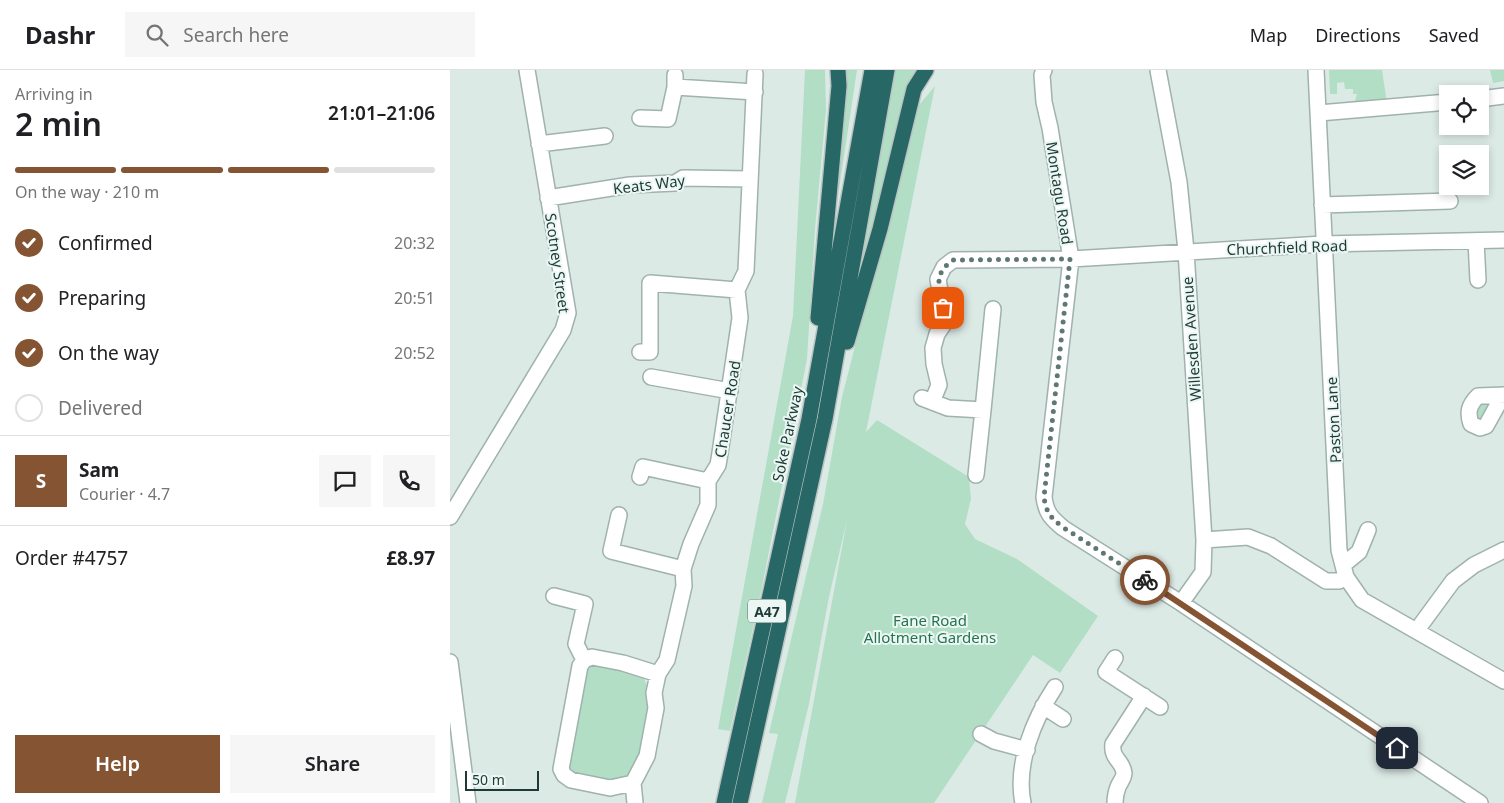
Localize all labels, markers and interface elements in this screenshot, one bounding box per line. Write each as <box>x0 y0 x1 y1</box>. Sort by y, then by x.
search box <box>125 12 475 57</box>
text: Dashr <box>25 18 95 51</box>
icon: search <box>143 21 171 49</box>
text: Search here <box>183 22 289 48</box>
text: Map <box>1250 23 1287 47</box>
text: Directions <box>1315 23 1401 47</box>
text: Saved <box>1429 23 1479 47</box>
text: Arriving in <box>15 83 93 105</box>
map controls <box>1439 85 1489 195</box>
button: locate <box>1439 85 1489 135</box>
text: 21:01–21:06 <box>328 100 435 126</box>
text: 2 min <box>15 102 102 145</box>
street label: Montagu Road <box>1042 140 1078 246</box>
button: layers <box>1439 145 1489 195</box>
street label: Keats Way <box>612 170 686 198</box>
text: On the way · 210 m <box>15 181 159 203</box>
street label: Scotney Street <box>541 212 575 315</box>
icon: check <box>15 229 43 257</box>
text: Confirmed <box>58 230 153 256</box>
text: 20:32 <box>394 232 435 254</box>
street label: Churchfield Road <box>1226 235 1348 259</box>
street label: Willesden Avenue <box>1177 276 1205 402</box>
icon: check <box>15 284 43 312</box>
text: Preparing <box>58 285 146 311</box>
text: 20:51 <box>394 287 435 309</box>
pin <box>922 287 964 329</box>
icon: bag <box>929 294 957 322</box>
icon: check <box>15 339 43 367</box>
text: On the way <box>58 340 159 366</box>
text: 20:52 <box>394 342 435 364</box>
street label: Chaucer Road <box>709 359 745 459</box>
street label: Paston Lane <box>1321 376 1345 464</box>
street label: Soke Parkway <box>767 384 807 484</box>
text: Delivered <box>58 395 143 421</box>
button: chat <box>319 455 371 507</box>
button: phone <box>383 455 435 507</box>
text: Sam <box>79 457 119 483</box>
text: S <box>36 468 46 494</box>
text: Courier · 4.7 <box>79 483 170 505</box>
text: Order #4757 <box>15 545 128 571</box>
text: £8.97 <box>386 545 435 571</box>
courier <box>1120 555 1170 605</box>
icon: bike <box>1131 566 1159 594</box>
road number: A47 <box>748 600 786 622</box>
park label: Fane Road Allotment Gardens <box>864 610 996 647</box>
pin <box>1376 727 1418 769</box>
icon: home <box>1383 734 1411 762</box>
button: Help <box>15 735 220 793</box>
button: Share <box>230 735 435 793</box>
scale bar <box>465 768 539 791</box>
text: 50 m <box>472 770 505 789</box>

